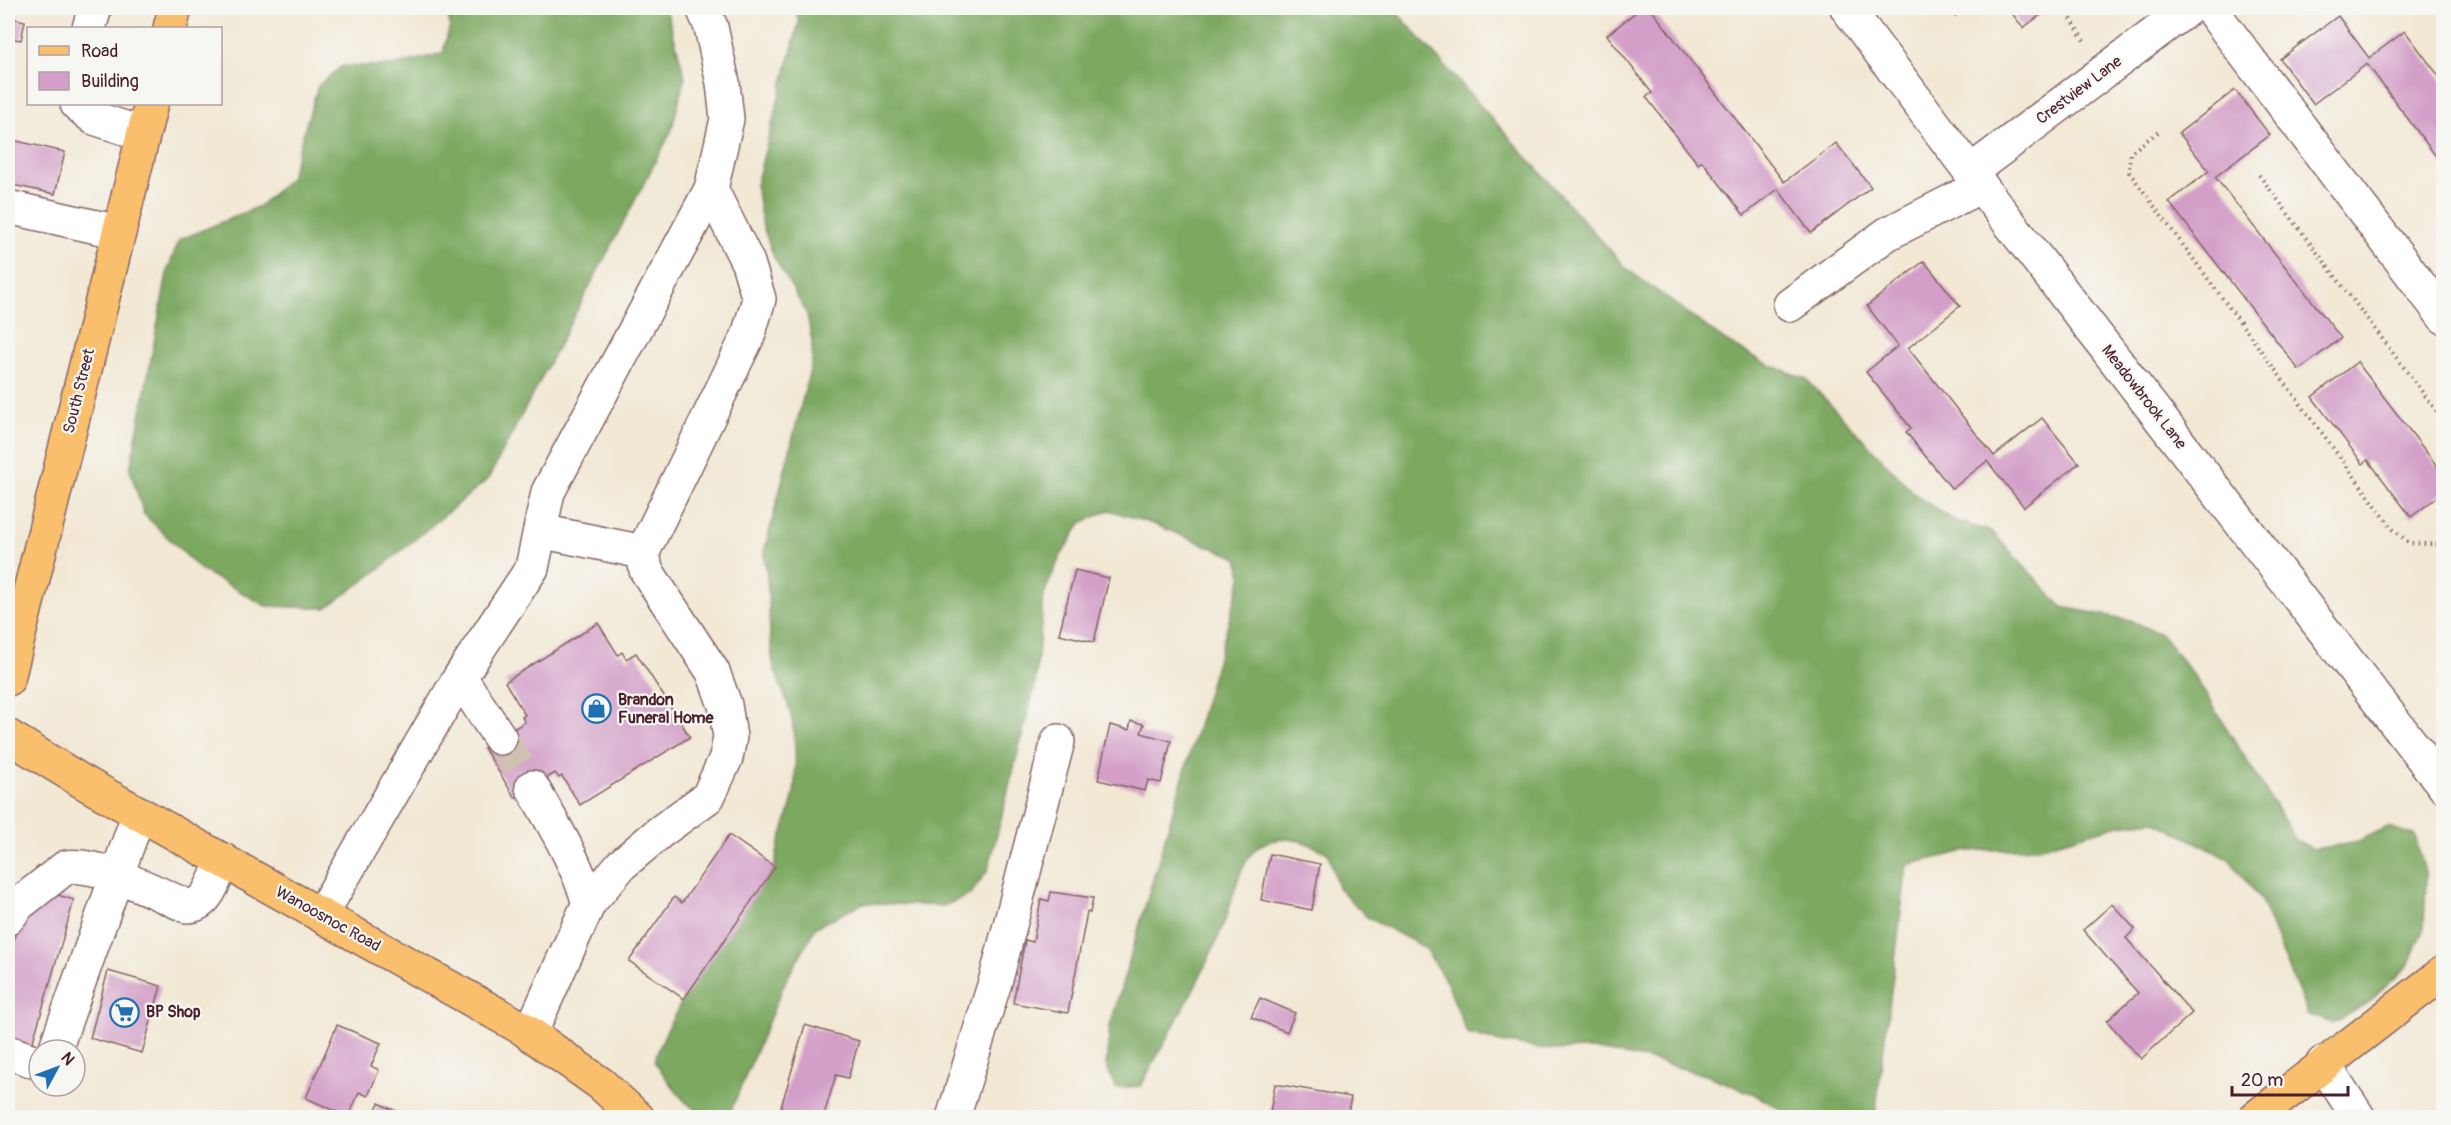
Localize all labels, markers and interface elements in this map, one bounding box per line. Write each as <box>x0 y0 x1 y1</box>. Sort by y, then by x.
legend <box>27 27 222 105</box>
text: Road <box>81 40 118 63</box>
street label: Crestview Lane <box>2032 51 2126 129</box>
text: Building <box>81 70 139 93</box>
street label: Meadowbrook Lane <box>2097 341 2191 453</box>
street label: South Street <box>59 346 99 436</box>
place label: Brandon Funeral Home <box>618 690 715 728</box>
shop icon: Brandon Funeral Home <box>581 693 613 725</box>
street label: Wanoosnoc Road <box>272 882 384 956</box>
supermarket icon: BP Shop <box>109 996 141 1028</box>
place label: BP Shop <box>146 1002 201 1022</box>
north arrow <box>27 1038 87 1098</box>
text: N <box>56 1048 79 1070</box>
scale bar <box>2232 1059 2348 1097</box>
text: 20 m <box>2241 1069 2283 1092</box>

